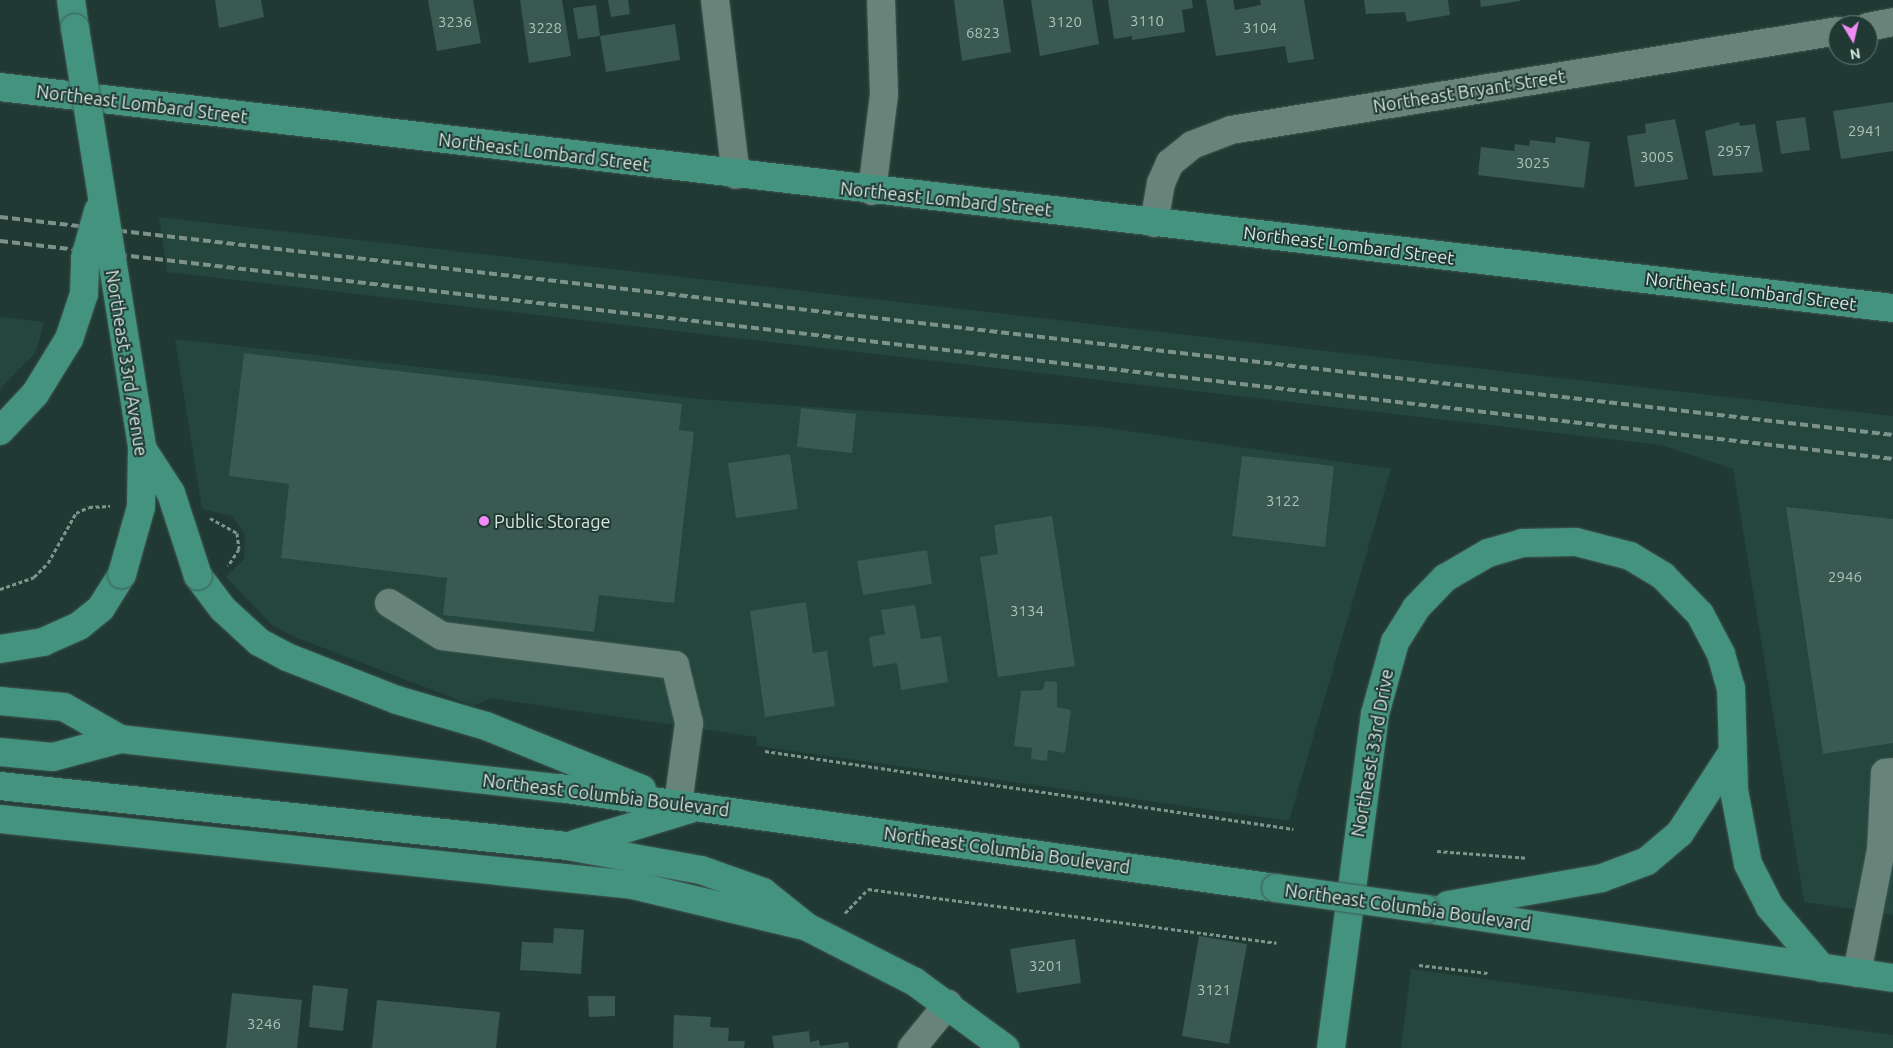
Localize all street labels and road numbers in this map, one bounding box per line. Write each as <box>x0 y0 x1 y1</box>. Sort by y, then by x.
street label: Northeast Bryant Street <box>1371 65 1567 117</box>
street label: Northeast Lombard Street <box>35 80 249 128</box>
street label: Northeast Lombard Street <box>437 128 651 176</box>
street label: Northeast Lombard Street <box>839 177 1053 221</box>
street label: Northeast Lombard Street <box>1242 221 1456 269</box>
street label: Northeast Lombard Street <box>1644 267 1858 315</box>
street label: Northeast 33rd Avenue <box>102 268 152 458</box>
street label: Northeast 33rd Drive <box>1347 667 1397 839</box>
street label: Northeast Columbia Boulevard <box>481 769 731 821</box>
street label: Northeast Columbia Boulevard <box>883 822 1131 878</box>
street label: Northeast Columbia Boulevard <box>1284 879 1532 935</box>

